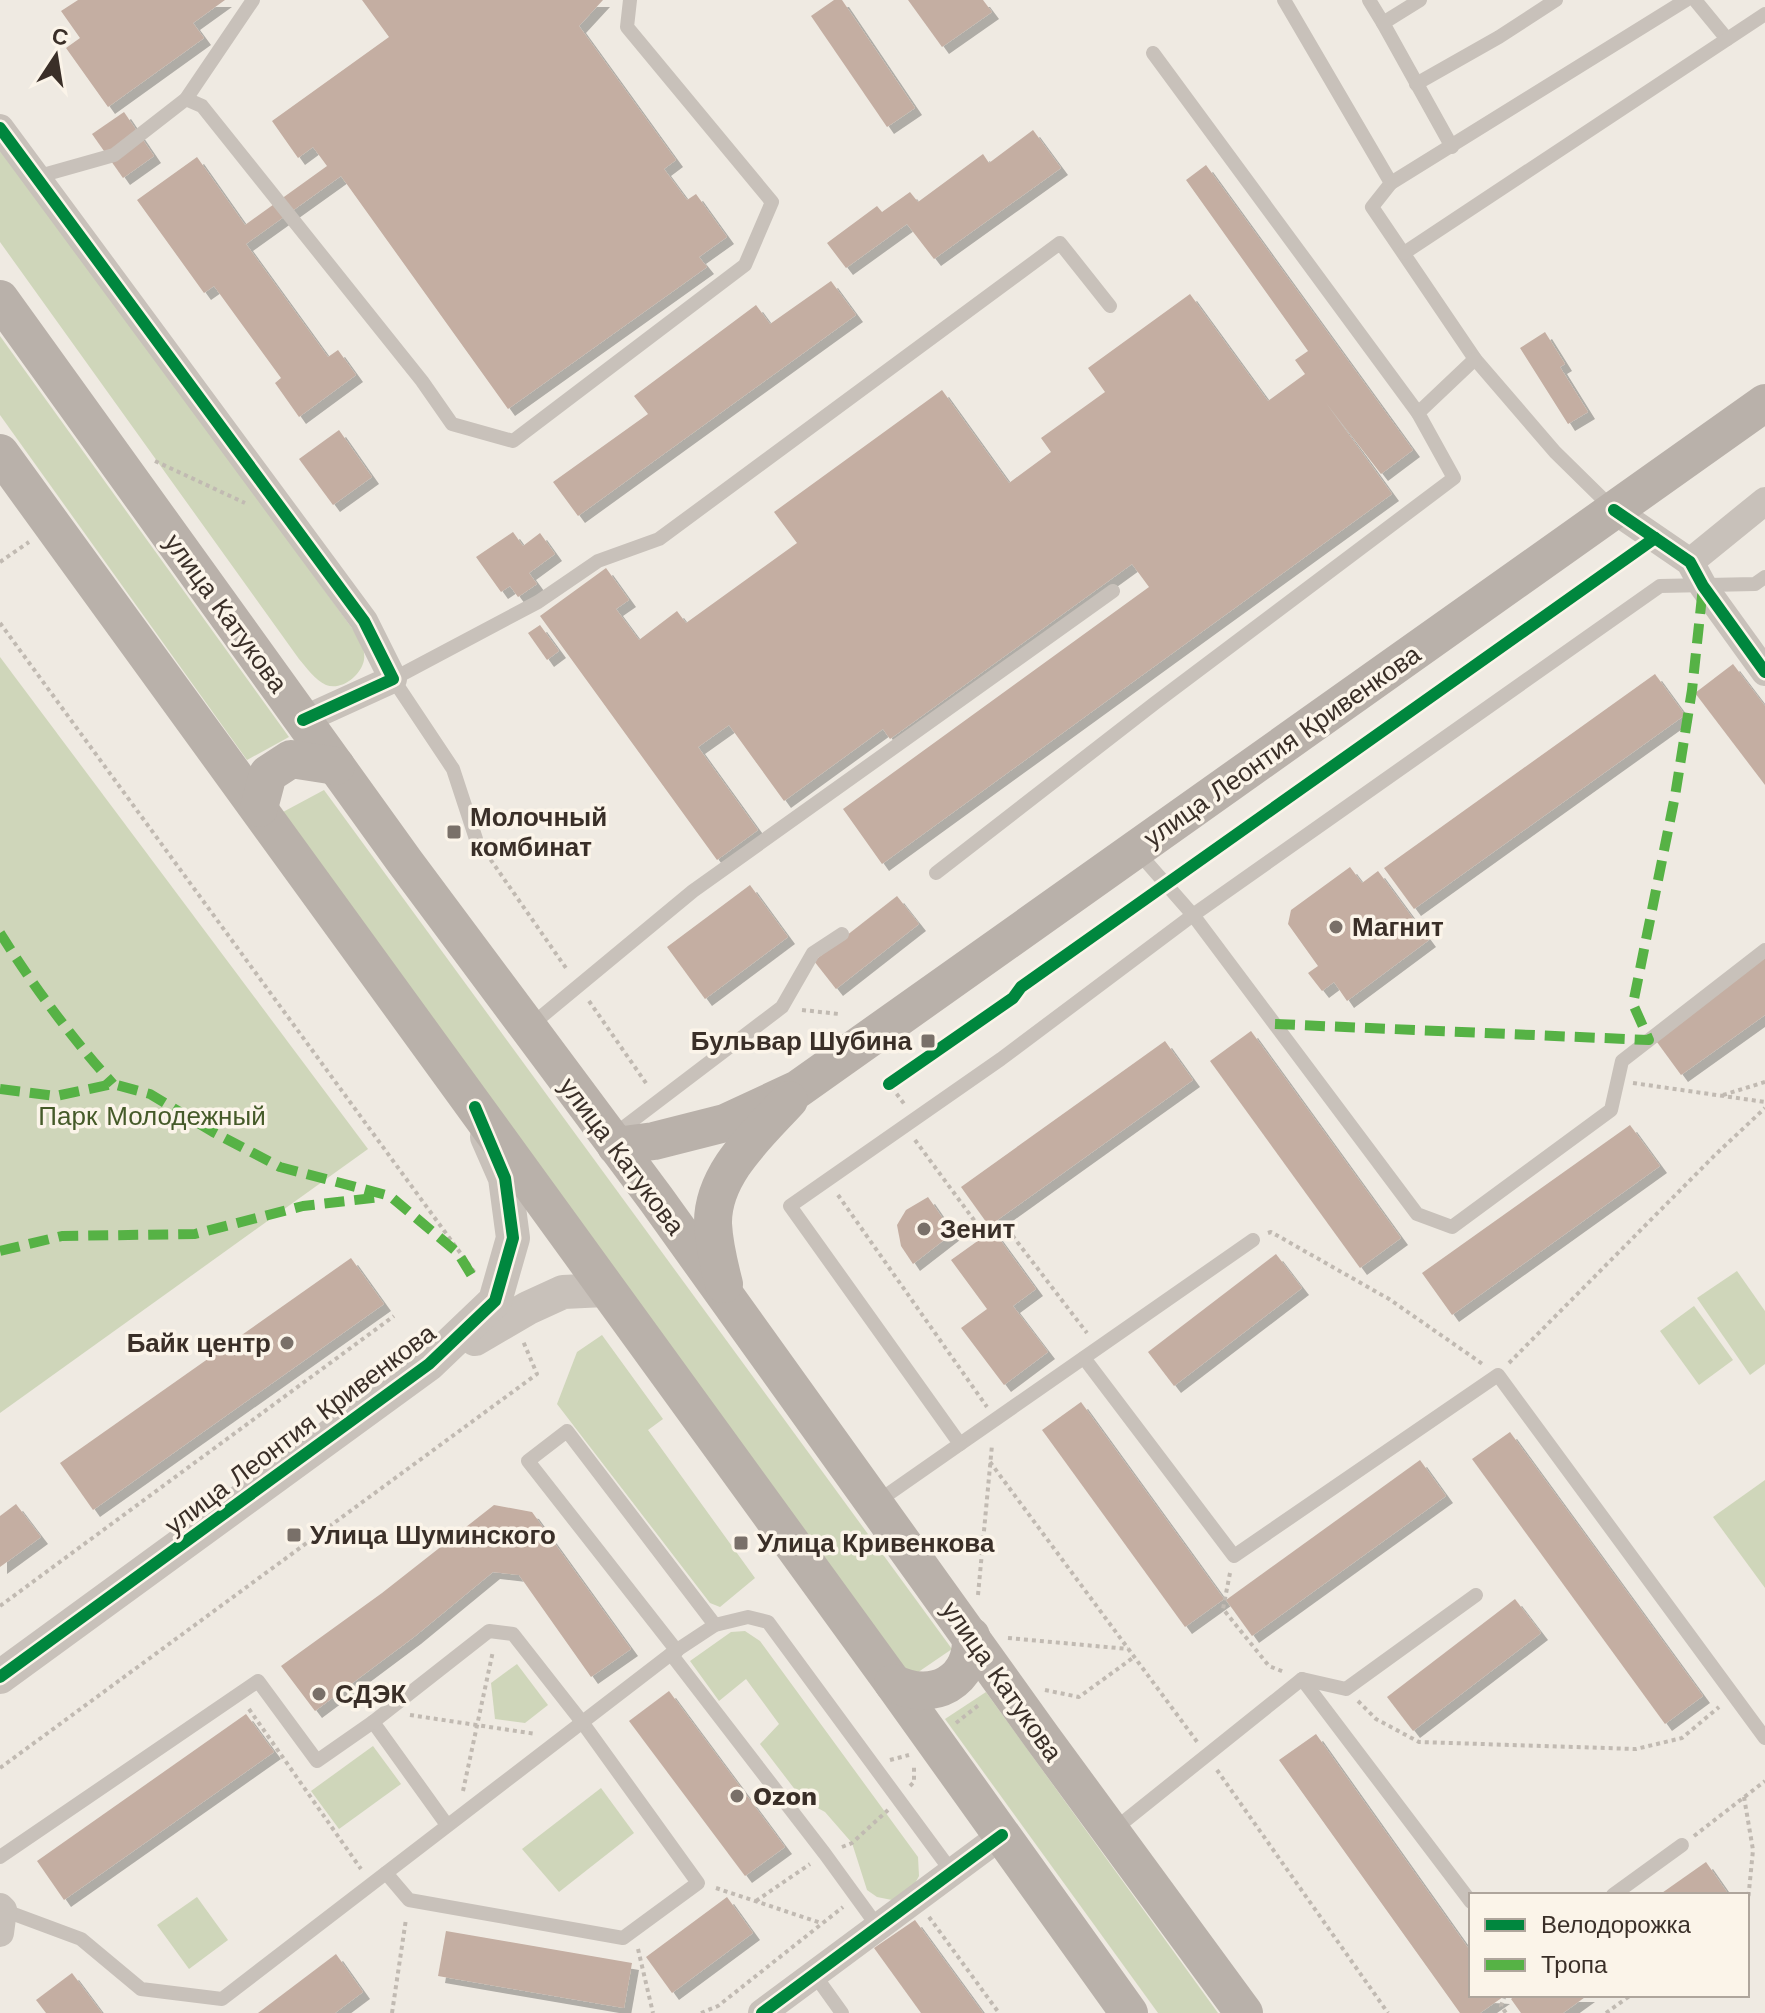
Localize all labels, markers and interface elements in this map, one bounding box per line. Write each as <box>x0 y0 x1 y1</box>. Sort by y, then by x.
north arrow <box>16 16 96 96</box>
text: С <box>50 23 71 51</box>
street label: улица Катукова <box>158 528 294 699</box>
street label: улица Леонтия Кривенкова <box>1138 639 1426 853</box>
place label: Молочный комбинат <box>470 802 607 862</box>
marker: Молочный комбинат <box>445 823 463 841</box>
place label: Магнит <box>1352 912 1444 942</box>
marker: Магнит <box>1327 918 1345 936</box>
place label: Бульвар Шубина <box>691 1026 913 1056</box>
marker: Бульвар Шубина <box>919 1032 937 1050</box>
street label: улица Катукова <box>553 1072 691 1241</box>
park label: Парк Молодежный <box>38 1101 266 1131</box>
place label: Зенит <box>940 1214 1015 1244</box>
marker: Зенит <box>915 1220 933 1238</box>
street label: улица Леонтия Кривенкова <box>159 1317 441 1540</box>
place label: Байк центр <box>127 1328 271 1358</box>
marker: Байк центр <box>278 1334 296 1352</box>
place label: Улица Шуминского <box>310 1520 556 1550</box>
marker: Улица Шуминского <box>285 1526 303 1544</box>
place label: Улица Кривенкова <box>757 1528 995 1558</box>
marker: Улица Кривенкова <box>732 1534 750 1552</box>
street label: улица Катукова <box>936 1595 1069 1767</box>
place label: СДЭК <box>335 1679 406 1709</box>
marker: СДЭК <box>310 1685 328 1703</box>
place label: Ozon <box>753 1781 817 1811</box>
marker: Ozon <box>728 1787 746 1805</box>
legend <box>1469 1893 1749 1997</box>
text: Велодорожка <box>1541 1911 1692 1939</box>
text: Тропа <box>1541 1951 1608 1979</box>

